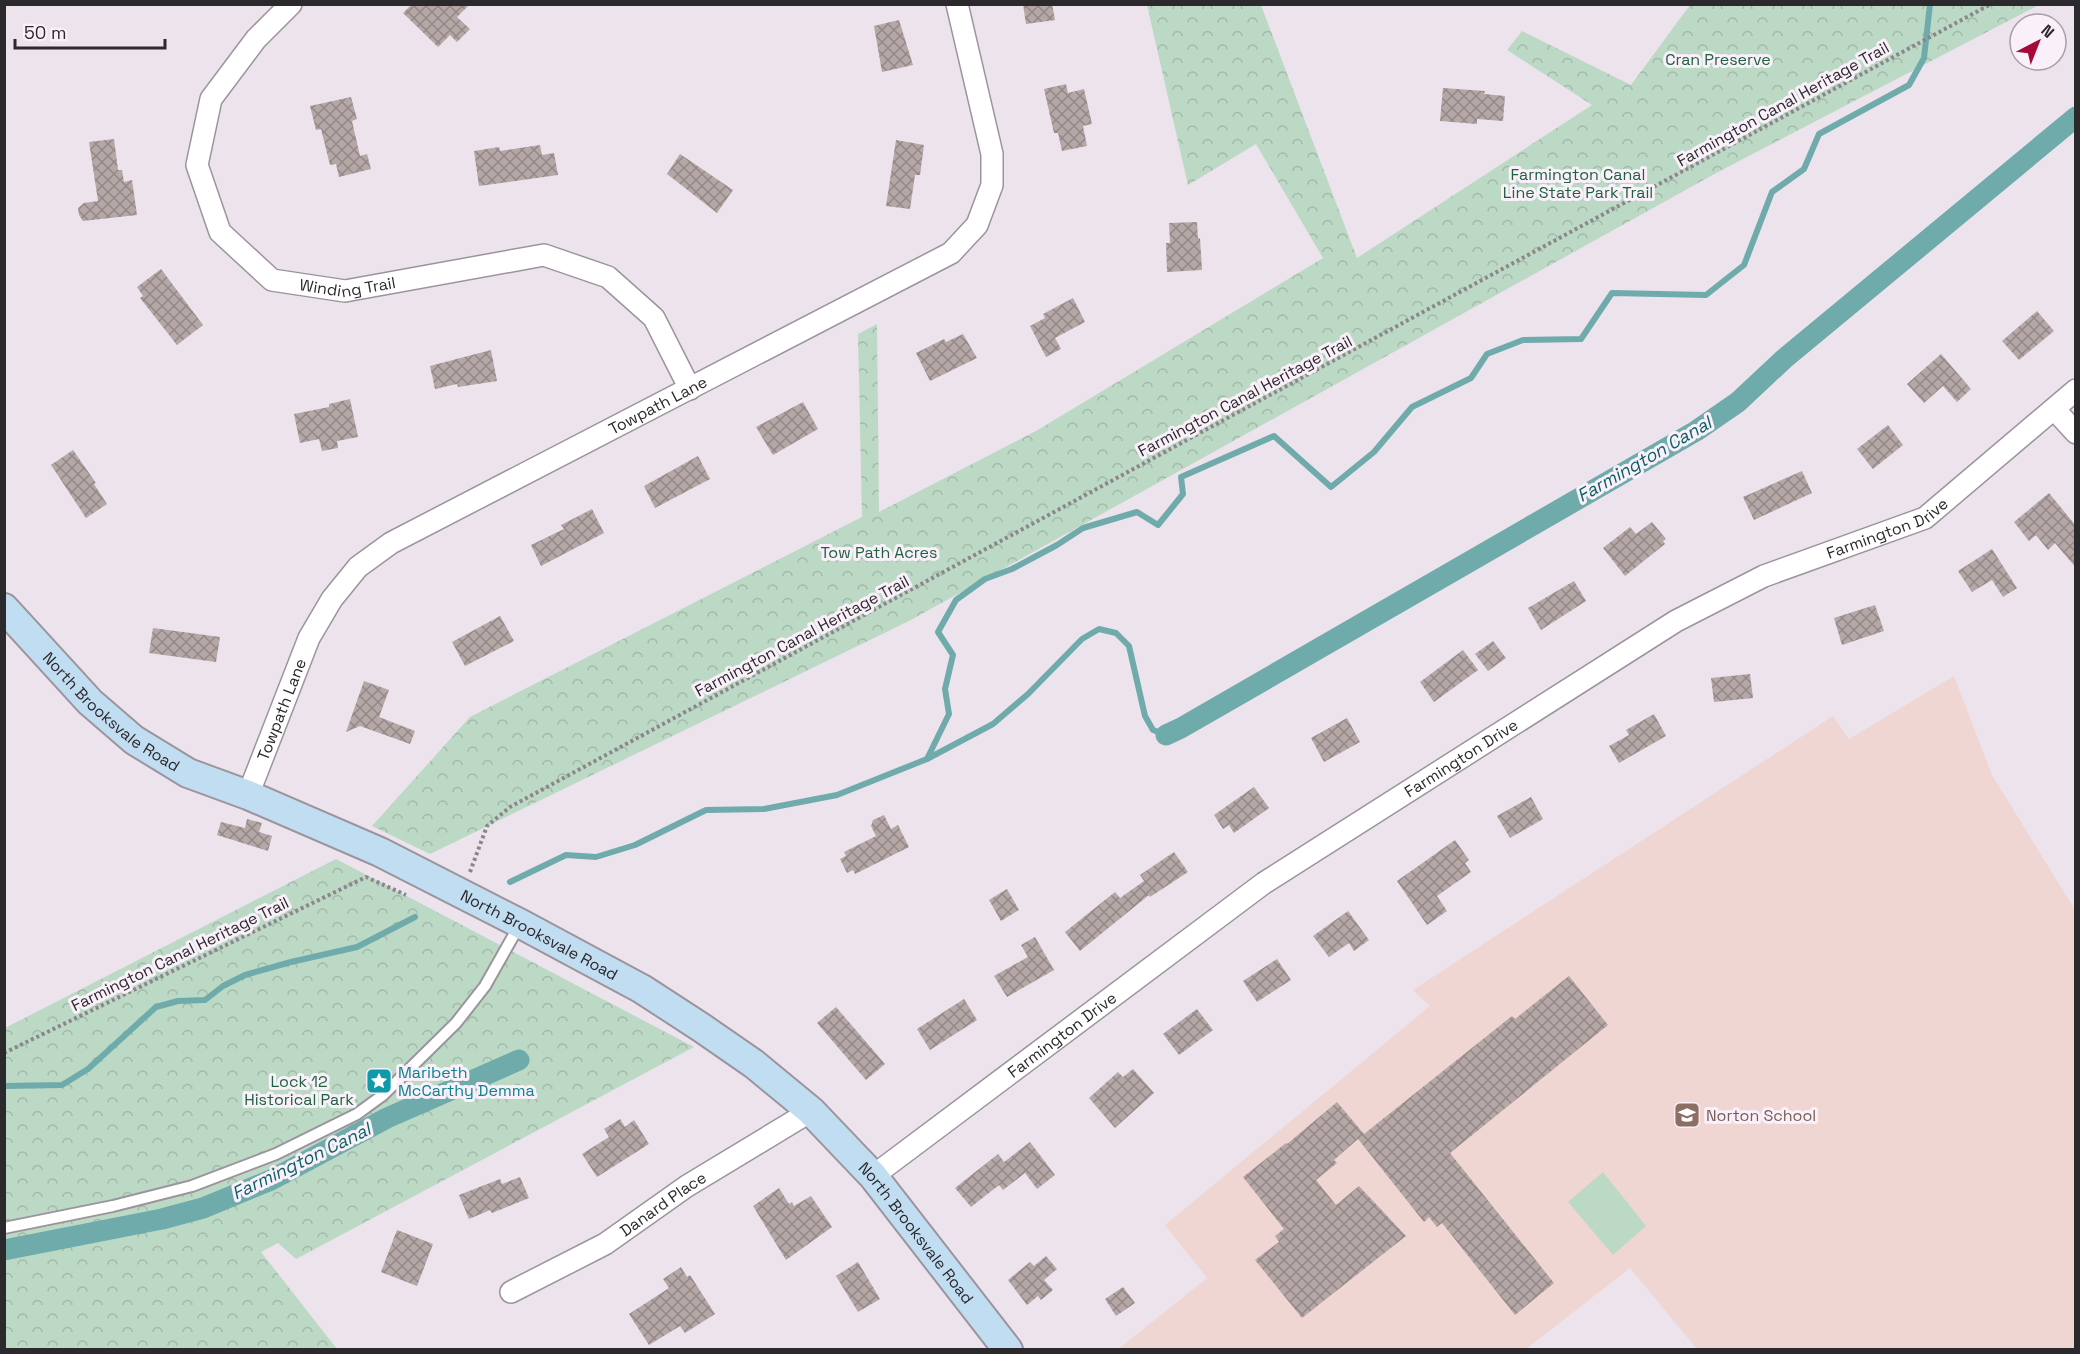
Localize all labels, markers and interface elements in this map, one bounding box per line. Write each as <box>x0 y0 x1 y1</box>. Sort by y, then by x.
scale bar <box>15 12 165 50</box>
north arrow <box>2008 12 2068 72</box>
text: N <box>2037 20 2059 43</box>
text: 50 m <box>24 21 66 44</box>
street label: Farmington Canal Heritage Trail <box>1673 37 1893 171</box>
park label: Cran Preserve <box>1665 49 1771 70</box>
park label: Farmington Canal Line State Park Trail <box>1503 164 1653 203</box>
street label: Winding Trail <box>298 272 397 302</box>
street label: Farmington Canal Heritage Trail <box>1134 330 1356 462</box>
street label: Towpath Lane <box>605 371 710 439</box>
water label: Farmington Canal <box>1573 410 1718 507</box>
street label: Farmington Drive <box>1823 493 1952 563</box>
park label: Tow Path Acres <box>821 542 937 563</box>
street label: Farmington Canal Heritage Trail <box>691 570 913 702</box>
street label: North Brooksvale Road <box>38 647 184 776</box>
street label: Towpath Lane <box>252 655 311 763</box>
street label: Farmington Drive <box>1400 714 1522 802</box>
street label: North Brooksvale Road <box>457 884 622 985</box>
street label: Farmington Canal Heritage Trail <box>68 892 292 1016</box>
street label: Farmington Drive <box>1003 987 1121 1082</box>
place label: Maribeth McCarthy Demma <box>398 1062 535 1101</box>
place icon: Maribeth McCarthy Demma <box>364 1066 394 1096</box>
park label: Lock 12 Historical Park <box>244 1071 354 1110</box>
school or university icon: Norton School <box>1672 1100 1702 1130</box>
place label: Norton School <box>1706 1105 1816 1126</box>
water label: Farmington Canal <box>228 1116 377 1205</box>
street label: North Brooksvale Road <box>854 1157 979 1308</box>
street label: Danard Place <box>615 1166 710 1241</box>

